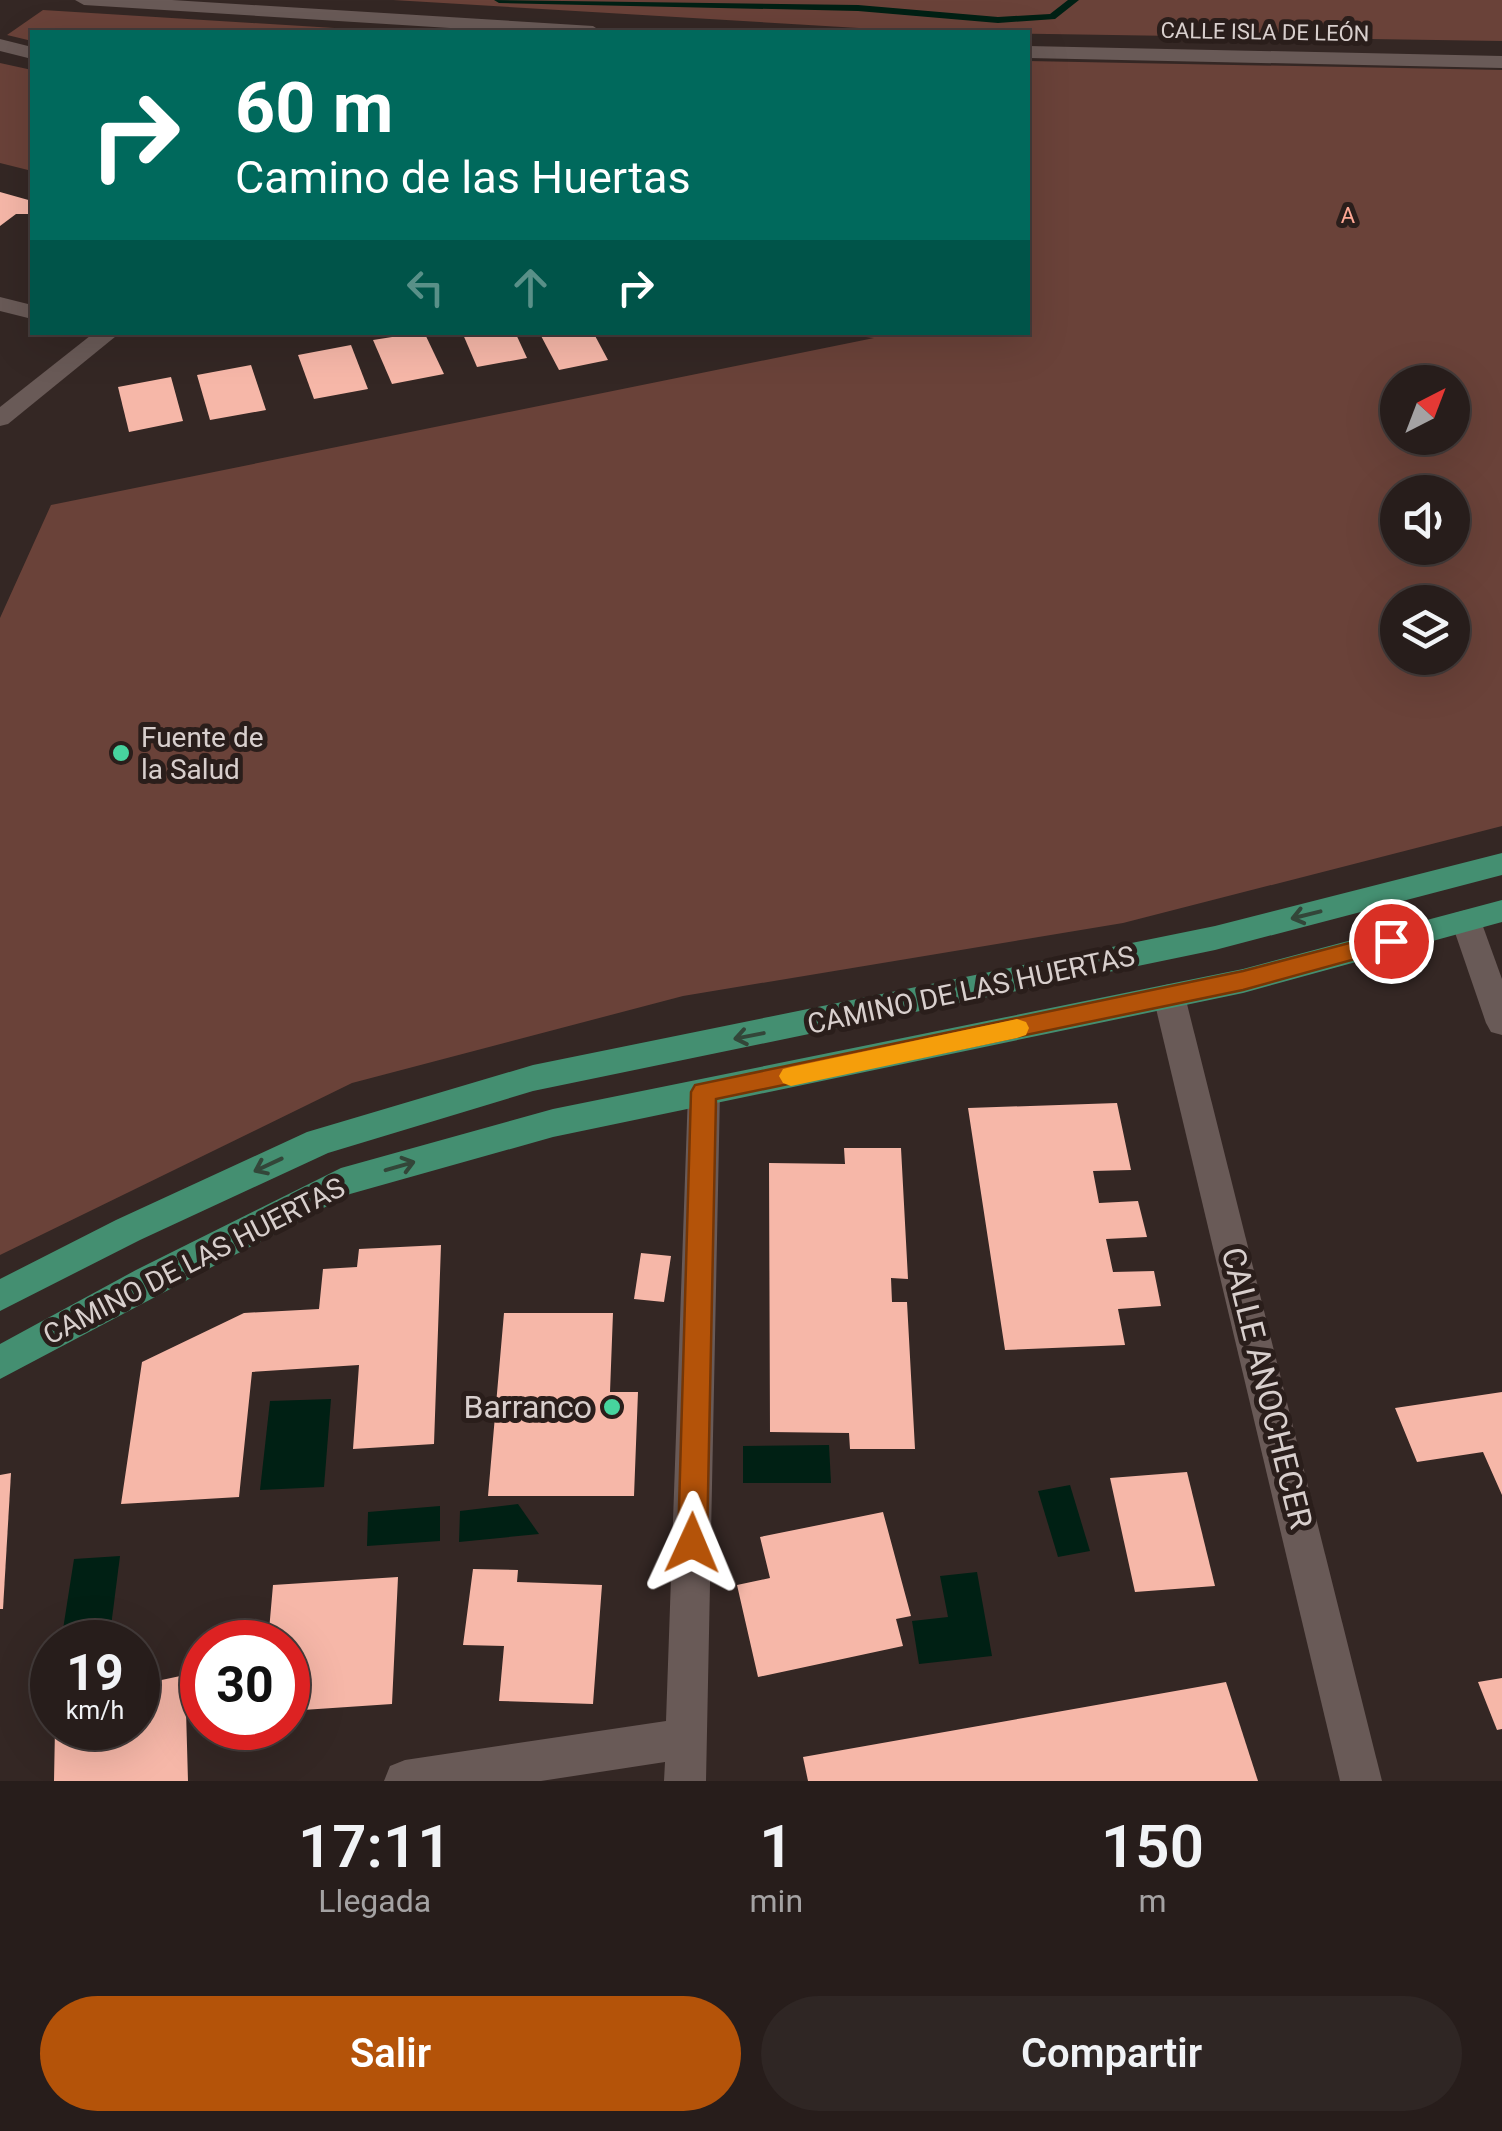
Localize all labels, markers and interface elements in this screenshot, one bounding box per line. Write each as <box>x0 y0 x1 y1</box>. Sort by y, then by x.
street label: CALLE ISLA DE LEÓN <box>1160 17 1370 46</box>
text: 60 m <box>235 67 393 149</box>
icon: right <box>70 70 200 200</box>
text: Camino de las Huertas <box>235 151 691 204</box>
park label: A <box>1341 203 1356 228</box>
icon: left <box>398 260 453 315</box>
icon: ahead <box>503 260 558 315</box>
icon: right <box>608 260 663 315</box>
north arrow <box>1380 365 1470 455</box>
map controls <box>1380 365 1470 675</box>
button: sound <box>1380 475 1470 565</box>
button: layers <box>1380 585 1470 675</box>
place label: Fuente de la Salud <box>141 721 264 786</box>
marker: Fuente de la Salud <box>110 742 132 764</box>
pin <box>1349 899 1434 984</box>
one-way arrow <box>1291 906 1322 925</box>
icon: arrive <box>1364 914 1419 969</box>
street label: CAMINO DE LAS HUERTAS <box>804 939 1138 1041</box>
one-way arrow <box>734 1027 766 1046</box>
one-way arrow <box>384 1155 416 1174</box>
one-way arrow <box>253 1157 283 1176</box>
street label: CAMINO DE LAS HUERTAS <box>38 1171 350 1351</box>
street label: CALLE ANOCHECER <box>1214 1243 1320 1533</box>
place label: Barranco <box>464 1388 592 1426</box>
marker: Barranco <box>601 1396 623 1418</box>
position arrow <box>640 1491 744 1595</box>
speed limit sign: 30 <box>180 1620 310 1750</box>
text: 19 <box>66 1644 124 1702</box>
text: km/h <box>66 1696 124 1725</box>
text: 17:11 <box>298 1811 452 1882</box>
text: 1 <box>759 1811 793 1882</box>
text: 150 <box>1101 1811 1204 1882</box>
text: Llegada <box>318 1882 431 1920</box>
text: min <box>750 1882 803 1920</box>
text: m <box>1138 1882 1167 1920</box>
button: Salir <box>40 1996 741 2111</box>
button: Compartir <box>761 1996 1462 2111</box>

